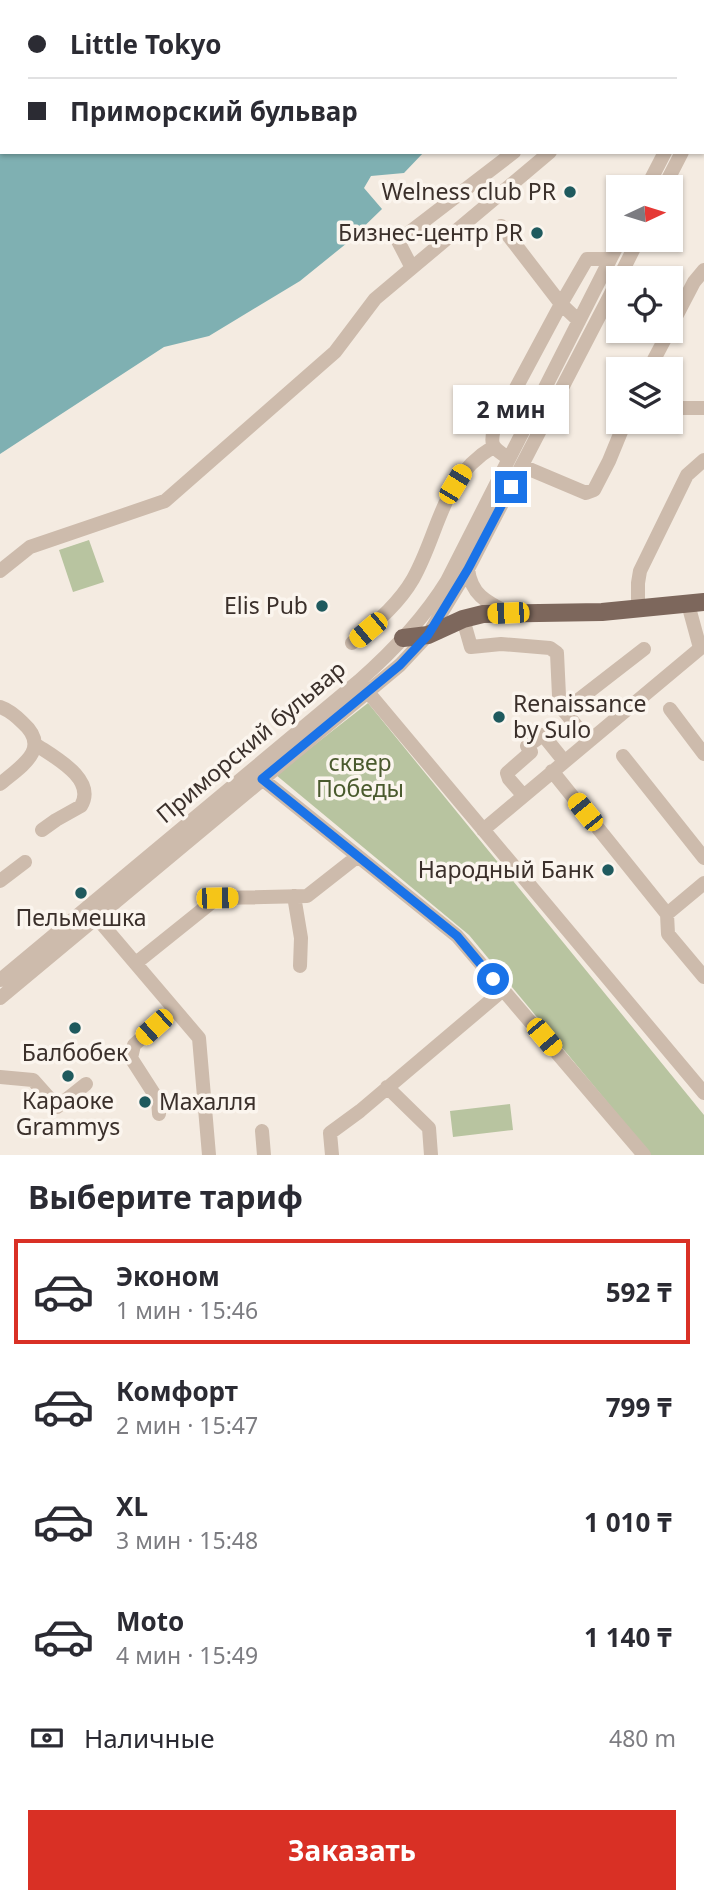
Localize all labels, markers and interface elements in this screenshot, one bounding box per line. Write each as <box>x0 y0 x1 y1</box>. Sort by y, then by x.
text: Little Tokyo <box>70 26 222 62</box>
text: Приморский бульвар <box>70 93 358 129</box>
place label: Welness club PR <box>381 175 556 207</box>
north arrow <box>606 175 682 252</box>
map controls <box>606 175 683 434</box>
marker: Welness club PR <box>562 184 578 200</box>
place label: Бизнес-центр PR <box>338 216 523 248</box>
marker: Бизнес-центр PR <box>529 225 545 241</box>
button: locate <box>606 266 683 343</box>
button: layers <box>606 357 683 434</box>
callout: 2 мин <box>453 386 569 434</box>
text: 2 мин <box>477 393 545 425</box>
car <box>436 461 475 507</box>
route end <box>495 471 527 503</box>
place label: Elis Pub <box>224 589 308 621</box>
marker: Elis Pub <box>314 598 330 614</box>
car <box>487 602 530 624</box>
car <box>346 608 391 652</box>
street label: Приморский бульвар <box>149 653 352 830</box>
place label: Renaissance by Sulo <box>513 687 647 745</box>
marker: Renaissance by Sulo <box>491 709 507 725</box>
park label: сквер Победы <box>316 746 404 804</box>
car <box>564 789 607 835</box>
place label: Народный Банк <box>418 853 595 885</box>
marker: Народный Банк <box>600 862 616 878</box>
marker: Пельмешка <box>73 885 89 901</box>
car <box>196 887 239 909</box>
place label: Пельмешка <box>15 901 147 933</box>
route start <box>477 963 509 995</box>
car <box>132 1005 177 1049</box>
car <box>523 1014 566 1060</box>
marker: Балбобек <box>67 1020 83 1036</box>
place label: Балбобек <box>22 1036 129 1068</box>
marker: Караоке Grammys <box>60 1068 76 1084</box>
place label: Караоке Grammys <box>16 1084 120 1142</box>
place label: Махалля <box>159 1085 257 1117</box>
marker: Махалля <box>137 1094 153 1110</box>
text: Выберите тариф <box>28 1175 303 1218</box>
text: Эконом <box>116 1258 220 1294</box>
icon: car <box>32 1260 95 1323</box>
text: 592 ₸ <box>606 1274 672 1310</box>
text: 1 мин · 15:46 <box>116 1294 258 1326</box>
text: Комфорт <box>116 1373 238 1409</box>
icon: car <box>32 1375 95 1438</box>
text: 799 ₸ <box>606 1389 672 1425</box>
text: 2 мин · 15:47 <box>116 1409 258 1441</box>
text: XL <box>116 1488 148 1524</box>
icon: car <box>32 1490 95 1553</box>
text: 1 010 ₸ <box>584 1504 672 1540</box>
text: 3 мин · 15:48 <box>116 1524 258 1556</box>
text: Moto <box>116 1603 184 1639</box>
icon: car <box>32 1605 95 1668</box>
text: 1 140 ₸ <box>584 1619 672 1655</box>
text: 4 мин · 15:49 <box>116 1639 258 1671</box>
icon: cash <box>28 1719 66 1757</box>
text: Наличные <box>84 1720 215 1756</box>
text: 480 m <box>609 1722 676 1754</box>
button: Заказать <box>28 1810 676 1890</box>

